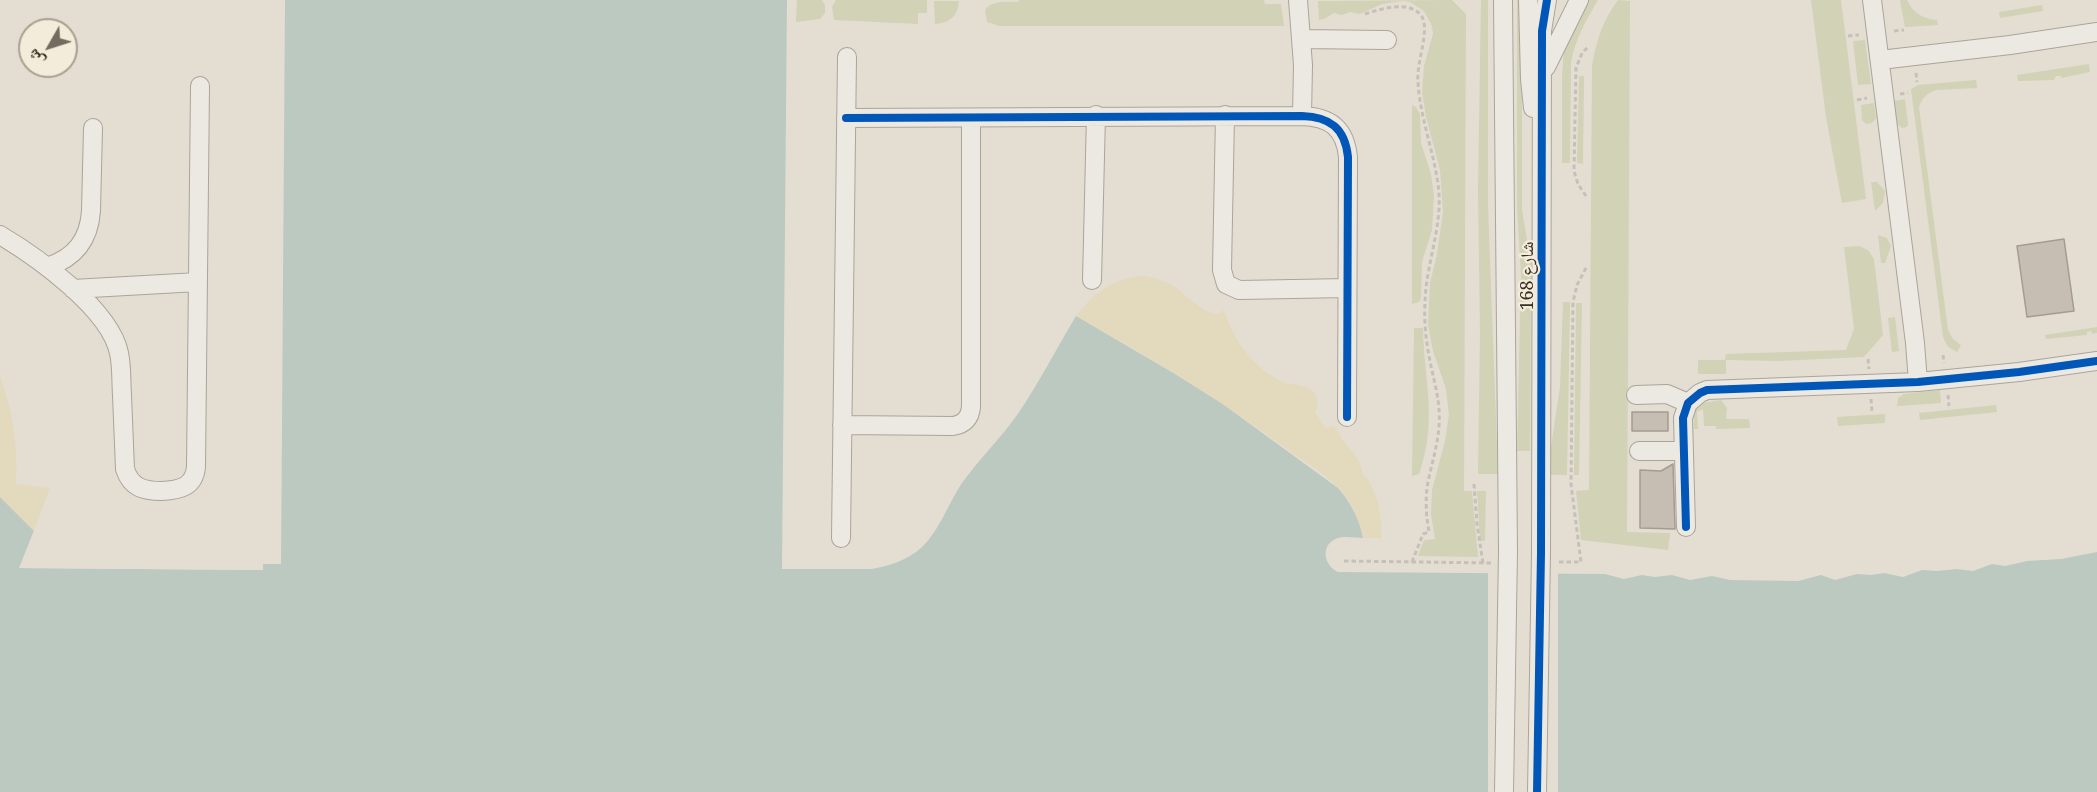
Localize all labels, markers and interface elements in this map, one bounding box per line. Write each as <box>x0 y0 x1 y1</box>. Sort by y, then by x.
north arrow <box>18 18 78 78</box>
text: ش <box>22 45 49 72</box>
street label: شارع 168 <box>1517 241 1539 311</box>

